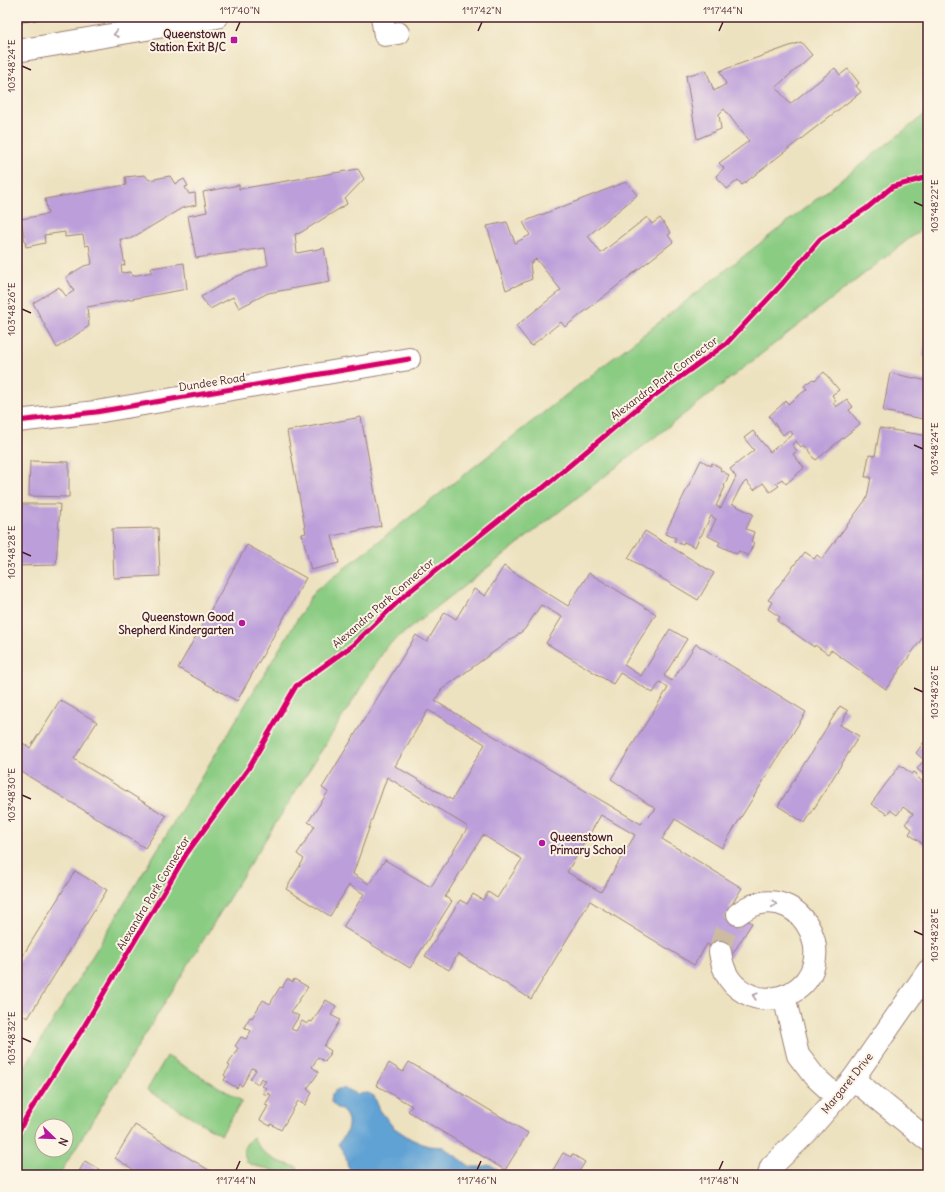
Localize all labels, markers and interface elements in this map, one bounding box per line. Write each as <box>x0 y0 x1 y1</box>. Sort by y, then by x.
text: 1°17'40"N <box>220 4 260 17</box>
text: 1°17'42"N <box>462 4 502 17</box>
text: 1°17'44"N <box>703 4 743 17</box>
place label: Queenstown Station Exit B/C <box>150 27 227 54</box>
one-way arrow <box>113 29 119 37</box>
marker: Queenstown Station Exit B/C <box>229 35 239 45</box>
text: 103°48'24"E <box>5 39 18 93</box>
text: 103°48'22"E <box>928 179 941 233</box>
text: 103°48'26"E <box>5 282 18 336</box>
street label: Alexandra Park Connector <box>608 333 721 423</box>
street label: Dundee Road <box>178 370 247 394</box>
text: 103°48'24"E <box>928 422 941 476</box>
text: 103°48'28"E <box>5 525 18 579</box>
street label: Alexandra Park Connector <box>329 555 437 651</box>
place label: Queenstown Good Shepherd Kindergarten <box>118 610 235 638</box>
marker: Queenstown Good Shepherd Kindergarten <box>237 618 247 628</box>
text: 103°48'26"E <box>928 665 941 719</box>
text: 103°48'30"E <box>5 768 18 822</box>
place label: Queenstown Primary School <box>550 830 626 858</box>
street label: Alexandra Park Connector <box>113 833 193 952</box>
marker: Queenstown Primary School <box>537 838 547 848</box>
one-way arrow <box>771 899 777 908</box>
text: 103°48'28"E <box>928 908 941 962</box>
one-way arrow <box>751 992 758 1001</box>
text: 103°48'32"E <box>5 1011 18 1065</box>
street label: Margaret Drive <box>818 1050 876 1116</box>
north arrow <box>34 1118 74 1158</box>
text: N <box>55 1136 71 1148</box>
text: 1°17'44"N <box>216 1174 256 1187</box>
text: 1°17'46"N <box>457 1174 497 1187</box>
text: 1°17'48"N <box>699 1174 739 1187</box>

